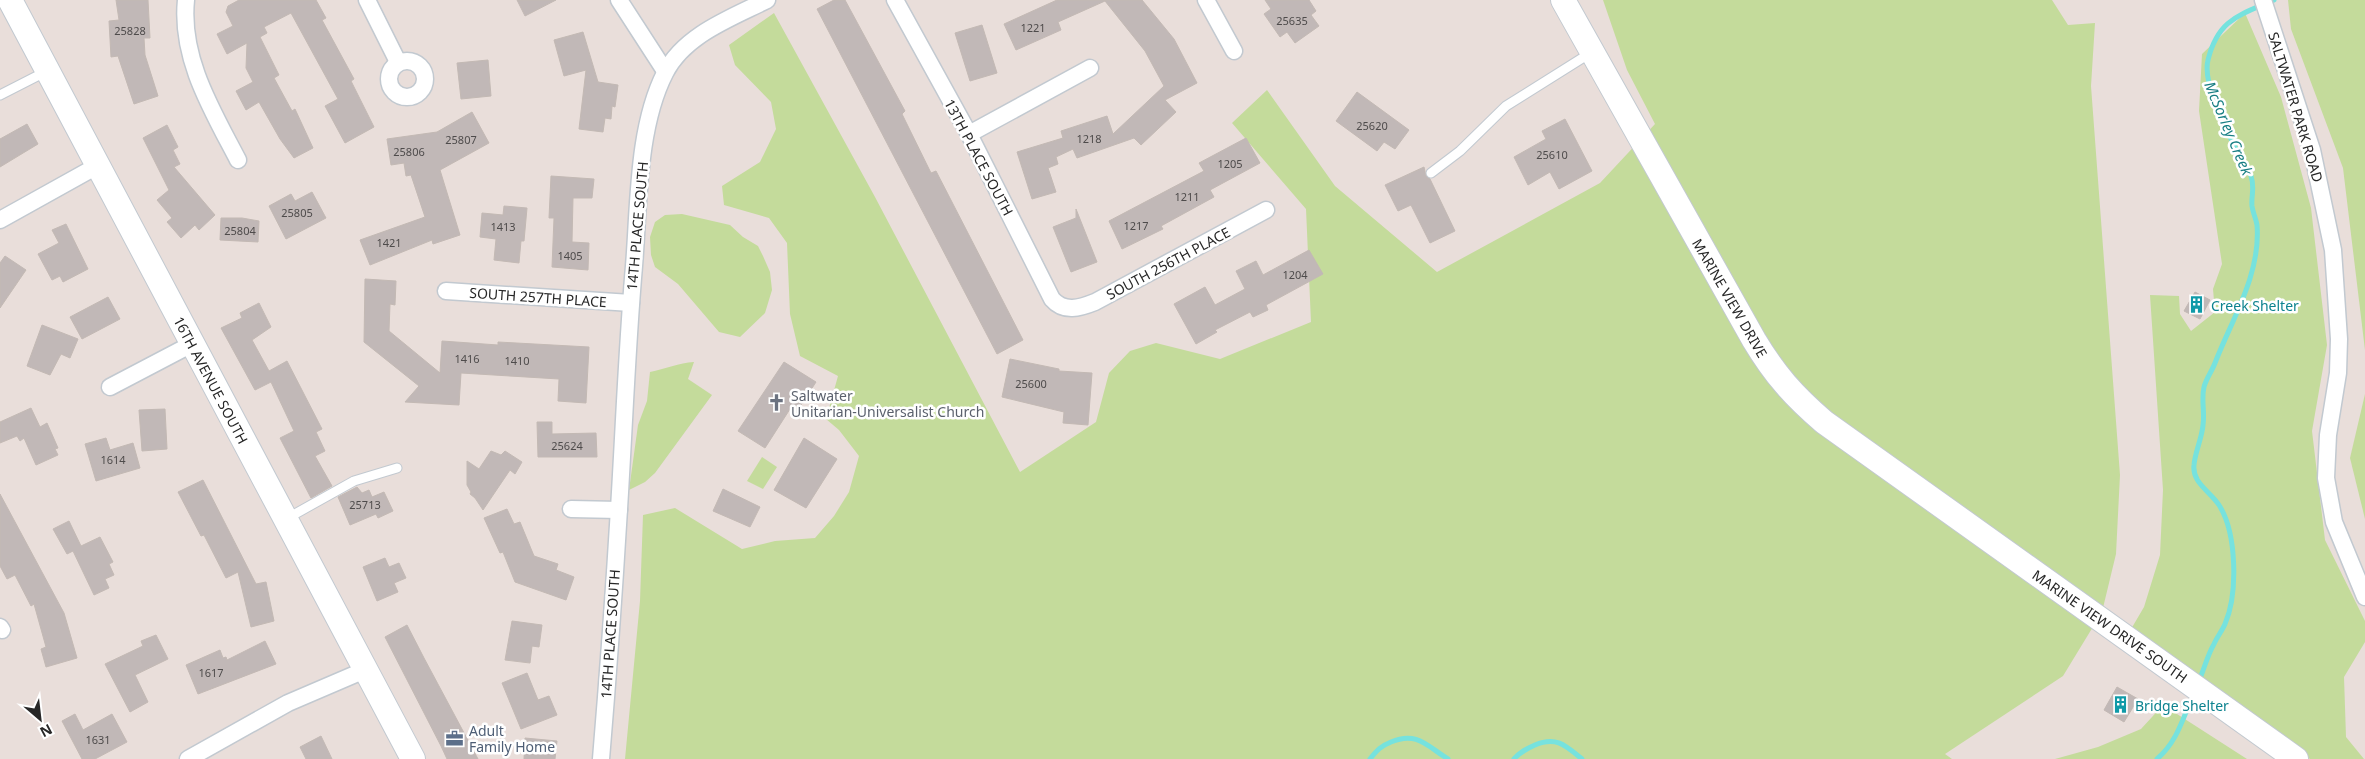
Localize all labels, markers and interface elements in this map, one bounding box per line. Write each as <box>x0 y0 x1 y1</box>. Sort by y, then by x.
house number: 25635 <box>1276 13 1308 28</box>
house number: 1221 <box>1020 20 1046 35</box>
house number: 25828 <box>114 23 146 38</box>
street label: SALTWATER PARK ROAD <box>2264 30 2328 184</box>
water label: McSorley Creek <box>2200 78 2258 179</box>
street label: 13TH PLACE SOUTH <box>940 95 1018 219</box>
house number: 25620 <box>1356 118 1388 133</box>
house number: 1218 <box>1076 131 1102 146</box>
house number: 25807 <box>445 132 477 147</box>
house number: 25806 <box>393 144 425 159</box>
house number: 25610 <box>1536 147 1568 162</box>
house number: 1205 <box>1217 156 1243 171</box>
street label: 14TH PLACE SOUTH <box>622 161 652 291</box>
house number: 1211 <box>1174 189 1200 204</box>
house number: 25805 <box>281 205 313 220</box>
house number: 1217 <box>1123 218 1149 233</box>
house number: 1413 <box>490 219 516 234</box>
street label: SOUTH 256TH PLACE <box>1103 222 1233 304</box>
house number: 25804 <box>224 223 256 238</box>
house number: 1421 <box>376 235 402 250</box>
street label: MARINE VIEW DRIVE <box>1688 235 1772 361</box>
house number: 1405 <box>557 248 583 263</box>
house number: 1204 <box>1282 267 1308 282</box>
street label: SOUTH 257TH PLACE <box>469 283 607 311</box>
building icon: Creek Shelter <box>2187 295 2207 315</box>
place label: Creek Shelter <box>2211 296 2299 315</box>
street label: 16TH AVENUE SOUTH <box>169 313 253 447</box>
house number: 1416 <box>454 351 480 366</box>
house number: 1410 <box>504 353 530 368</box>
house number: 25600 <box>1015 376 1047 391</box>
place label: Saltwater Unitarian-Universalist Church <box>791 386 984 421</box>
church icon: Saltwater Unitarian-Universalist Church <box>767 393 787 413</box>
house number: 25624 <box>551 438 583 453</box>
house number: 1614 <box>100 452 126 467</box>
house number: 25713 <box>349 497 381 512</box>
street label: MARINE VIEW DRIVE SOUTH <box>2029 565 2191 687</box>
street label: 14TH PLACE SOUTH <box>596 569 624 699</box>
house number: 1617 <box>198 665 224 680</box>
north arrow <box>15 694 65 744</box>
building icon: Bridge Shelter <box>2111 695 2131 715</box>
place label: Bridge Shelter <box>2135 696 2229 715</box>
text: N <box>37 720 56 742</box>
place label: Adult Family Home <box>469 721 555 756</box>
office icon: Adult Family Home <box>445 728 465 748</box>
house number: 1631 <box>85 732 111 747</box>

